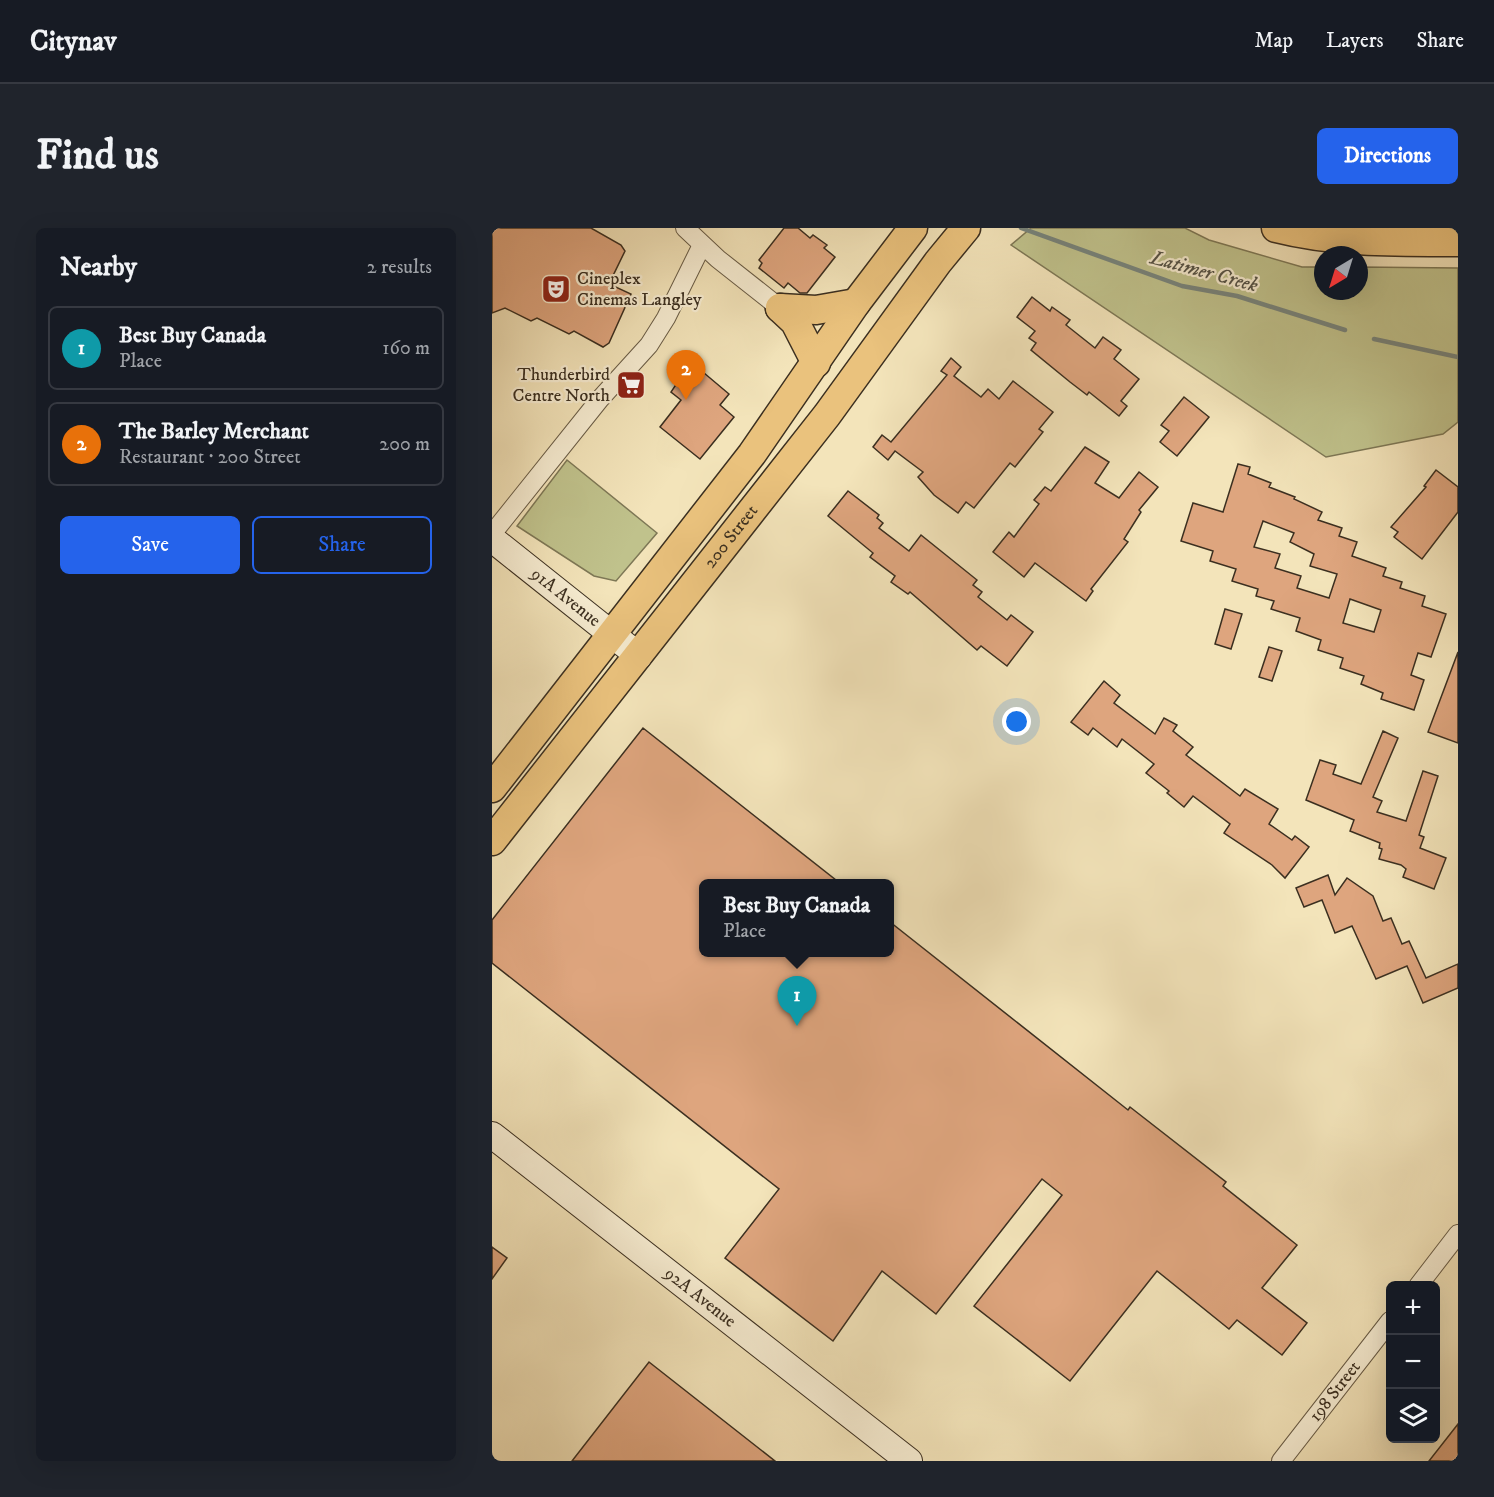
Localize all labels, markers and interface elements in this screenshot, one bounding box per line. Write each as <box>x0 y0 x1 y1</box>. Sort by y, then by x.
text: Citynav <box>30 24 117 59</box>
text: Map <box>1254 28 1293 54</box>
text: Layers <box>1326 28 1384 54</box>
text: Share <box>1417 28 1464 54</box>
button: Directions <box>1317 128 1458 184</box>
text: Find us <box>36 130 159 182</box>
water label: Latimer Creek <box>1147 245 1261 298</box>
north arrow <box>1314 246 1368 300</box>
text: Nearby <box>60 251 137 284</box>
text: 2 results <box>367 255 432 280</box>
place label: Cineplex Cinemas Langley <box>577 268 702 311</box>
theatre icon: Cineplex Cinemas Langley <box>540 273 572 305</box>
text: Best Buy Canada <box>119 322 266 349</box>
text: 1 <box>78 336 85 361</box>
text: 160 m <box>382 336 430 361</box>
text: Place <box>119 349 162 374</box>
pin: 2 <box>666 350 706 400</box>
place label: Thunderbird Centre North <box>512 364 611 407</box>
supermarket icon: Thunderbird Centre North <box>615 369 647 401</box>
text: The Barley Merchant <box>119 418 309 445</box>
text: 2 <box>77 432 86 457</box>
text: 200 m <box>379 432 430 457</box>
text: Restaurant · 200 Street <box>119 445 301 470</box>
street label: 200 Street <box>699 500 763 573</box>
button: Save <box>60 516 240 574</box>
button: Share <box>252 516 432 574</box>
street label: 91A Avenue <box>526 563 605 632</box>
your location <box>1002 707 1031 736</box>
popup <box>699 879 894 957</box>
text: Best Buy Canada <box>723 892 870 919</box>
text: Place <box>723 919 766 944</box>
pin: 1 <box>778 976 816 1026</box>
street label: 92A Avenue <box>659 1262 740 1332</box>
map controls <box>1386 1281 1440 1443</box>
button: + <box>1386 1281 1440 1335</box>
button: − <box>1386 1335 1440 1389</box>
street label: 198 Street <box>1305 1357 1366 1426</box>
button: layers <box>1386 1389 1440 1443</box>

